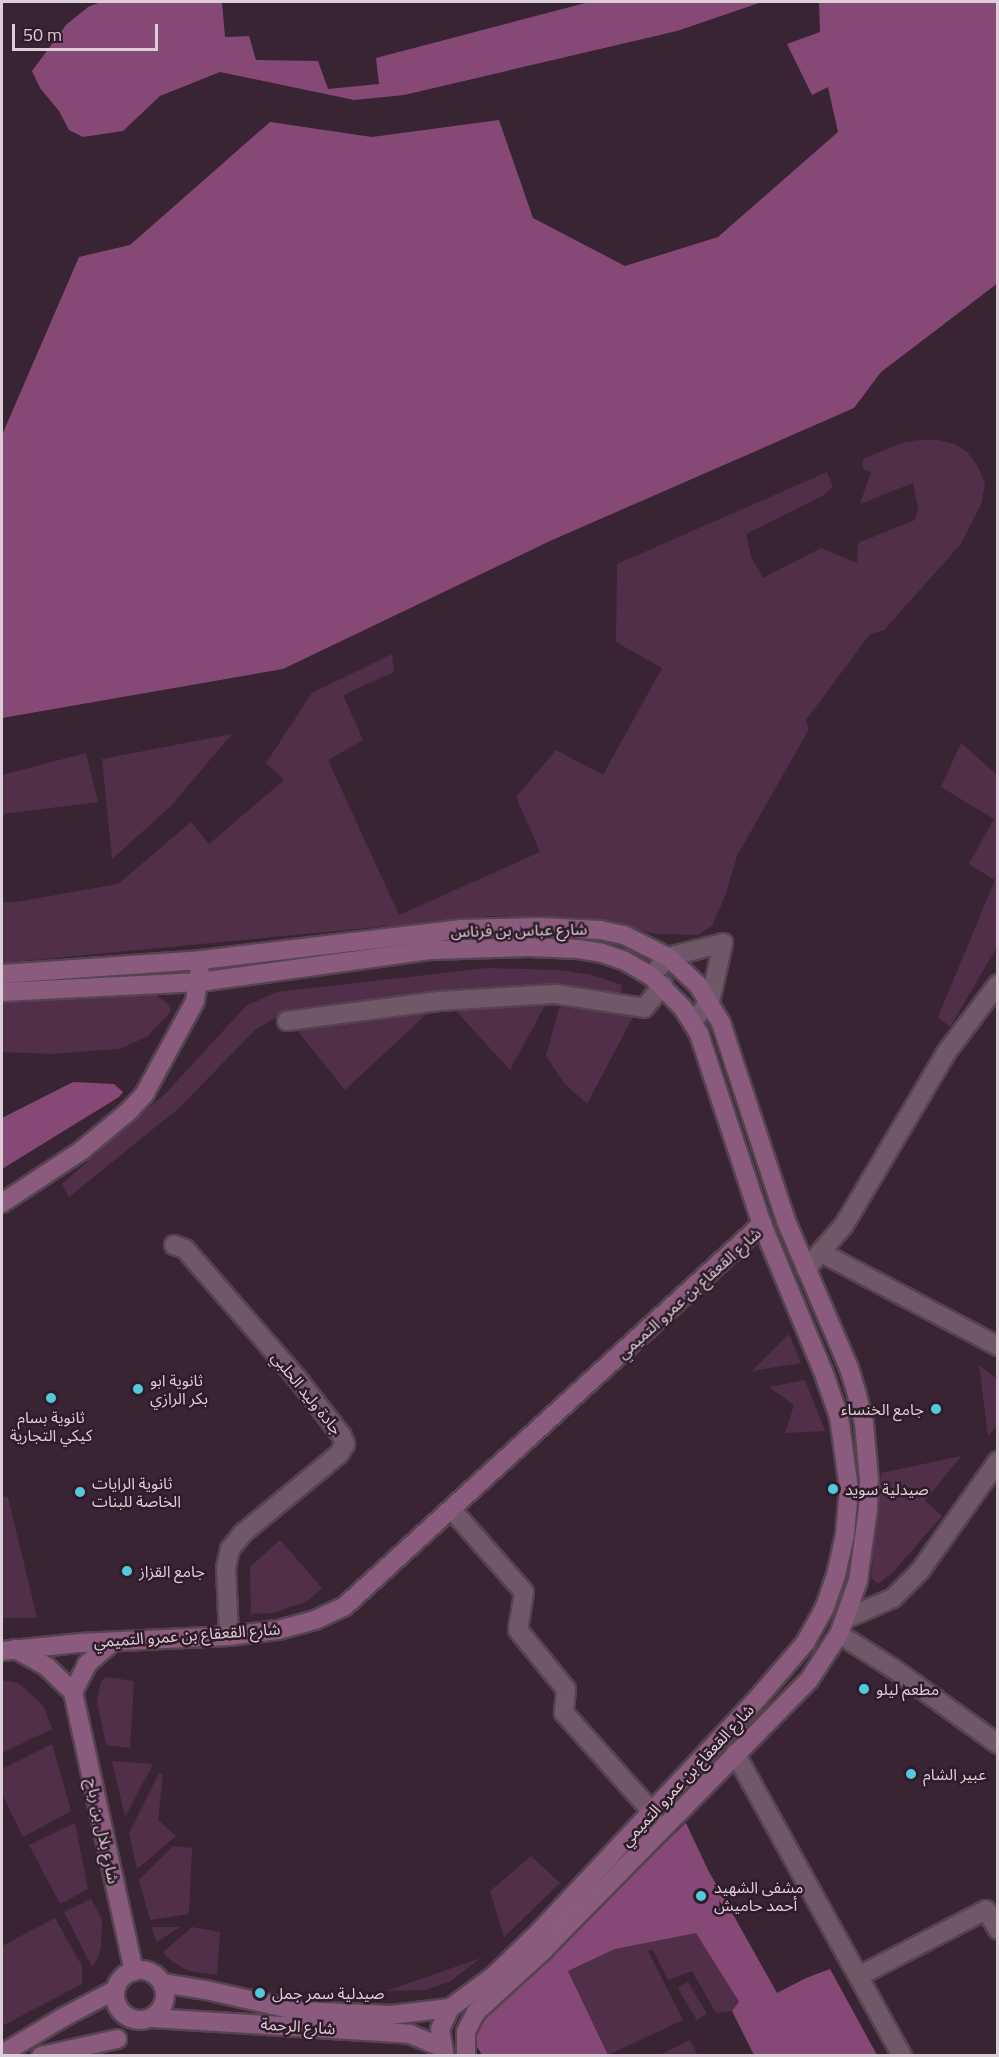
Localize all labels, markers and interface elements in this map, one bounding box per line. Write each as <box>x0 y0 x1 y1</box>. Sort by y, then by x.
scale bar <box>15 12 160 50</box>
text: 50 m <box>23 21 62 48</box>
street label: شارع عباس بن فرناس <box>451 919 587 941</box>
street label: شارع القعقاع بن عمرو التميمي <box>613 1223 765 1363</box>
street label: جادة وليد الحلبي <box>268 1348 346 1438</box>
place label: ثانوية ابو بكر الرازي <box>150 1370 208 1408</box>
marker: ثانوية ابو بكر الرازي <box>131 1382 145 1396</box>
marker: ثانوية بسام كيكي التجارية <box>44 1391 58 1405</box>
place label: جامع الخنساء <box>841 1399 924 1419</box>
marker: جامع الخنساء <box>929 1402 943 1416</box>
place label: ثانوية بسام كيكي التجارية <box>10 1407 92 1445</box>
place label: ثانوية الرايات الخاصة للبنات <box>92 1473 181 1511</box>
place label: صيدلية سويد <box>845 1479 929 1499</box>
marker: صيدلية سويد <box>826 1482 840 1496</box>
marker: ثانوية الرايات الخاصة للبنات <box>73 1485 87 1499</box>
place label: جامع القزاز <box>139 1561 205 1581</box>
marker: جامع القزاز <box>120 1564 134 1578</box>
street label: شارع القعقاع بن عمرو التميمي <box>93 1619 281 1651</box>
place label: مطعم ليلو <box>876 1679 939 1699</box>
marker: مطعم ليلو <box>857 1682 871 1696</box>
street label: شارع القعقاع بن عمرو التميمي <box>616 1700 758 1850</box>
place label: عبير الشام <box>923 1764 986 1784</box>
marker: عبير الشام <box>904 1767 918 1781</box>
street label: شارع بلال بن رباح <box>82 1777 124 1885</box>
place label: مشفى الشهيد أحمد حاميش <box>714 1877 803 1915</box>
marker: مشفى الشهيد أحمد حاميش <box>692 1887 710 1905</box>
place label: صيدلية سمر جمل <box>272 1983 384 2003</box>
marker: صيدلية سمر جمل <box>253 1986 267 2000</box>
street label: شارع الرحمة <box>260 2014 336 2038</box>

